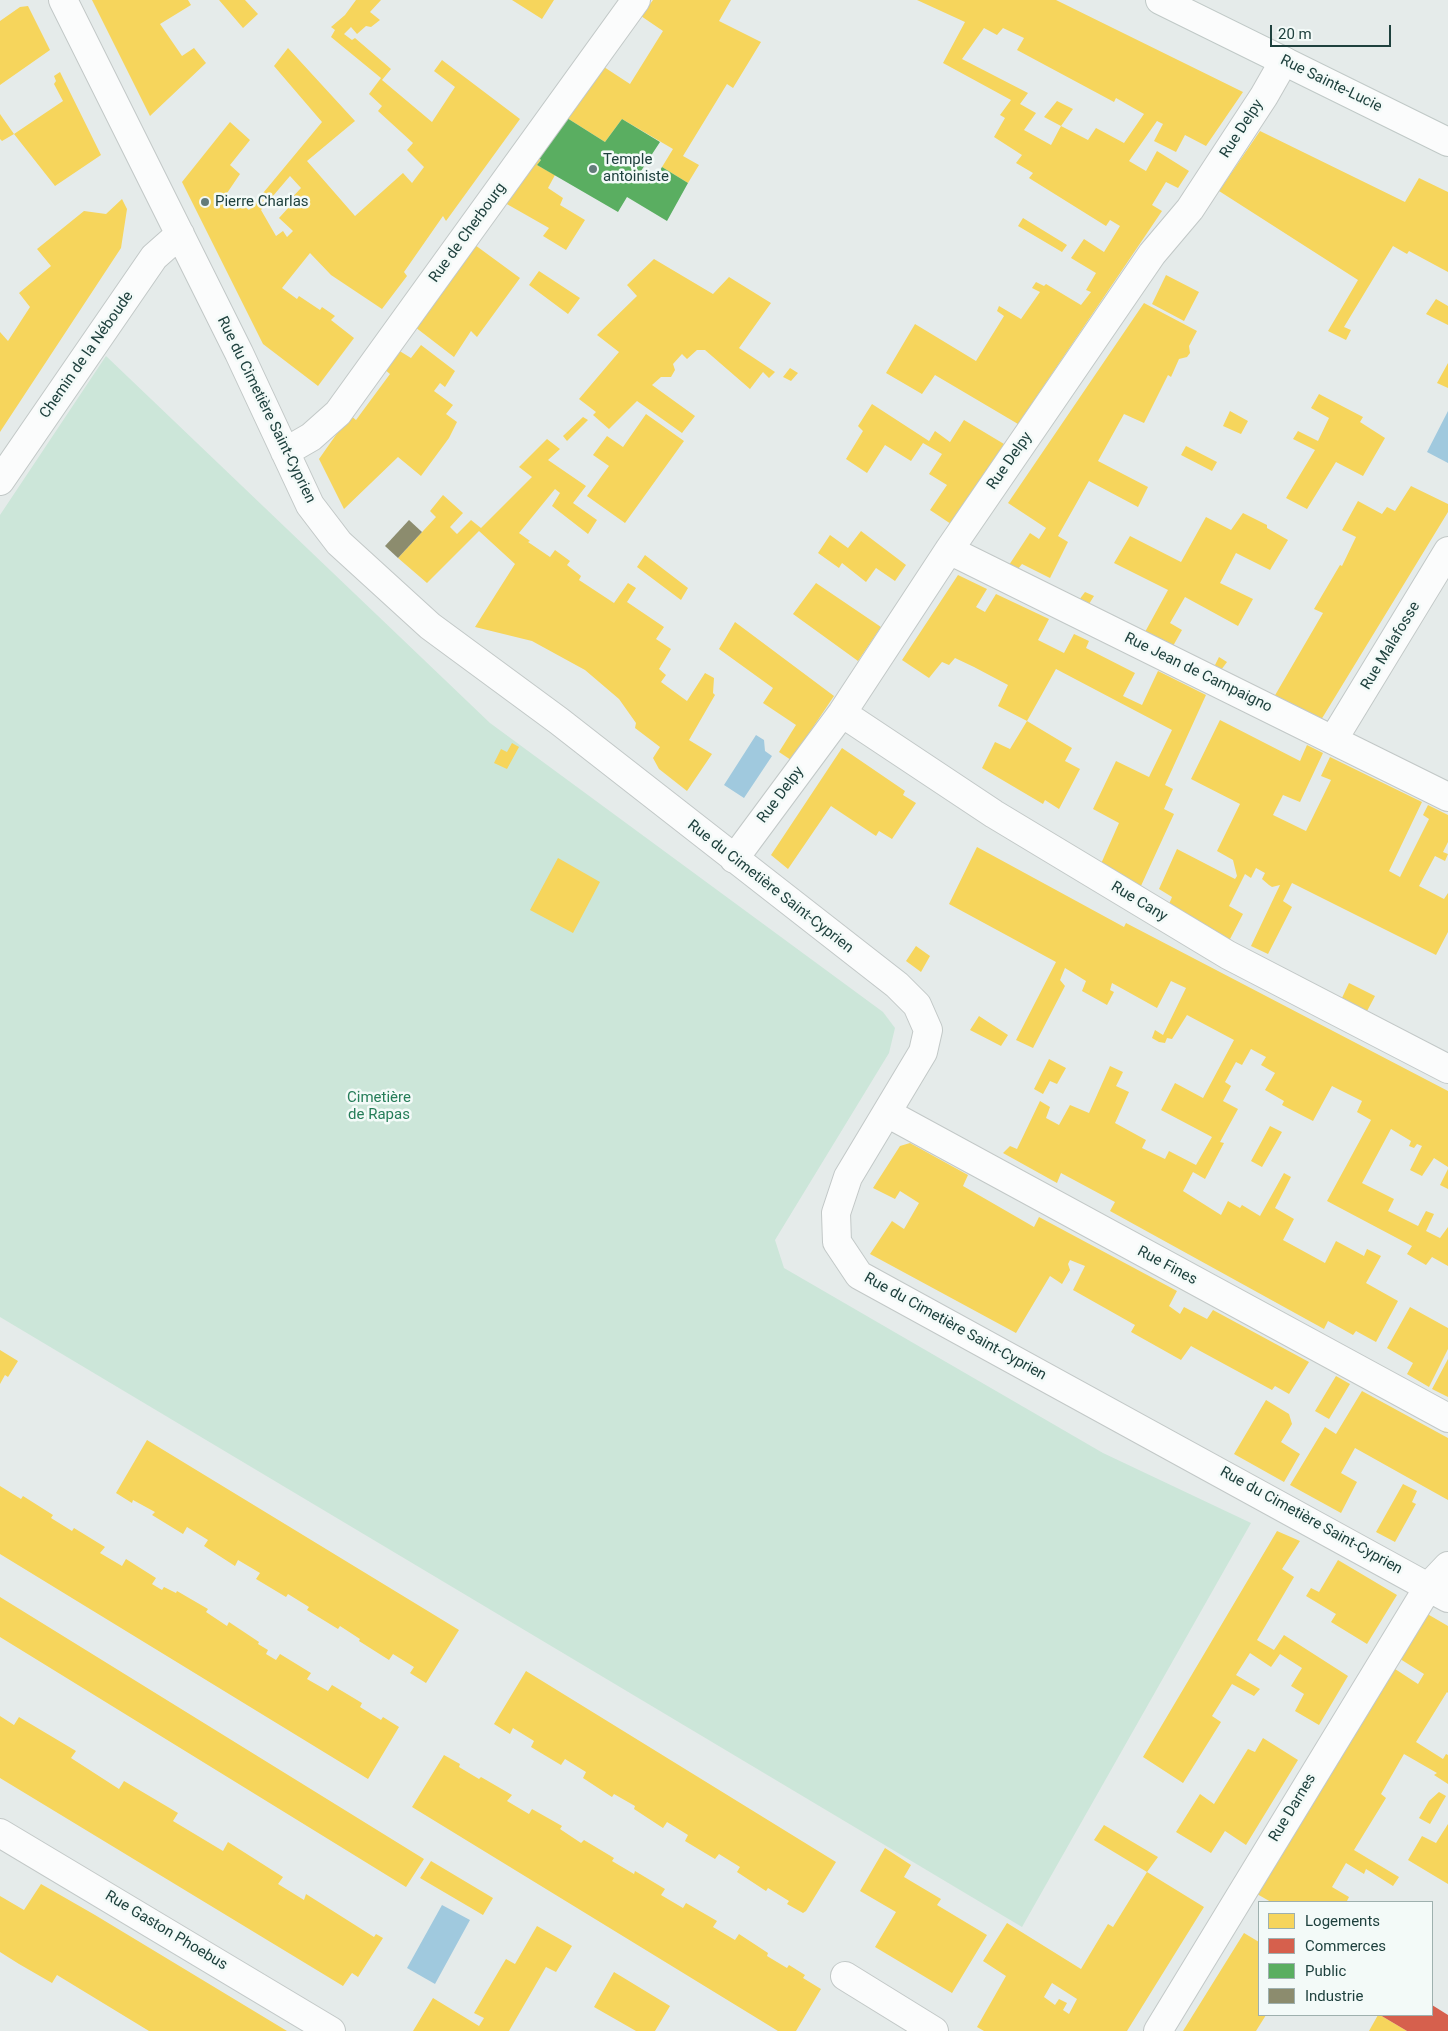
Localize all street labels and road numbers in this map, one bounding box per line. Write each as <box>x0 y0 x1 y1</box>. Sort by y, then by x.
street label: Rue Sainte-Lucie <box>1277 52 1385 116</box>
street label: Rue Delpy <box>1216 96 1268 162</box>
street label: Rue de Cherbourg <box>426 180 510 286</box>
street label: Chemin de la Néboude <box>36 288 138 422</box>
street label: Rue du Cimetière Saint-Cyprien <box>213 314 319 506</box>
street label: Rue Delpy <box>984 429 1036 493</box>
street label: Rue Malafosse <box>1358 599 1424 693</box>
street label: Rue Jean de Campaigno <box>1121 629 1275 717</box>
street label: Rue Delpy <box>754 763 808 827</box>
street label: Rue du Cimetière Saint-Cyprien <box>683 817 857 957</box>
street label: Rue Cany <box>1108 878 1170 926</box>
street label: Rue Fines <box>1134 1243 1200 1289</box>
street label: Rue du Cimetière Saint-Cyprien <box>861 1269 1049 1385</box>
street label: Rue du Cimetière Saint-Cyprien <box>1217 1463 1405 1579</box>
street label: Rue Darnes <box>1266 1771 1320 1845</box>
street label: Rue Gaston Phoebus <box>102 1887 230 1975</box>

